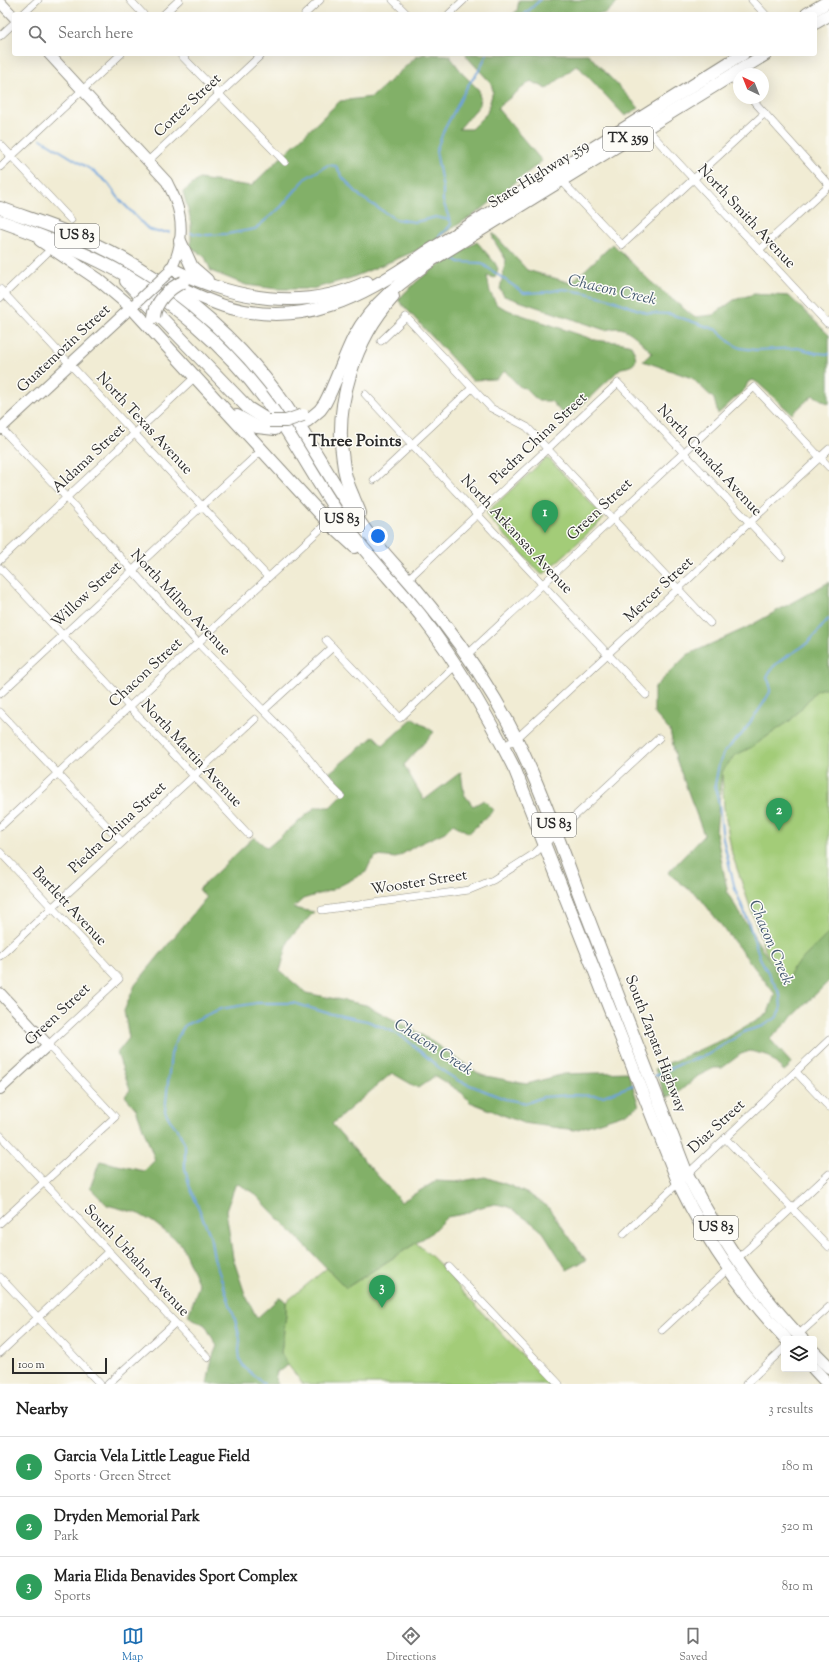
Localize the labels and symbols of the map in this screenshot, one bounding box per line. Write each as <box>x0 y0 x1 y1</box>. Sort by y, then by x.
north arrow <box>733 68 769 104</box>
street label: Cortez Street <box>150 69 226 143</box>
road number: TX 359 <box>603 127 653 151</box>
street label: State Highway 359 <box>485 136 593 214</box>
street label: North Smith Avenue <box>692 160 800 274</box>
road number: US 83 <box>55 224 99 248</box>
water label: Chacon Creek <box>565 270 659 312</box>
street label: Guatemozin Street <box>13 300 115 398</box>
street label: North Texas Avenue <box>91 368 197 480</box>
street label: Piedra China Street <box>486 388 592 490</box>
street label: North Canada Avenue <box>652 401 766 521</box>
street label: Aldama Street <box>48 420 130 498</box>
district label: Three Points <box>309 430 402 454</box>
street label: North Arkansas Avenue <box>455 471 577 599</box>
street label: Green Street <box>563 474 637 546</box>
pin: 1 <box>532 500 558 533</box>
road number: US 83 <box>320 508 364 532</box>
your location <box>368 526 388 546</box>
street label: North Milmo Avenue <box>125 545 235 661</box>
street label: Mercer Street <box>620 552 698 628</box>
street label: Willow Street <box>47 557 127 633</box>
street label: Chacon Street <box>105 633 187 713</box>
street label: North Martin Avenue <box>135 695 247 813</box>
street label: Piedra China Street <box>65 777 171 879</box>
pin: 2 <box>766 798 792 831</box>
road number: US 83 <box>532 813 576 837</box>
street label: Bartlett Avenue <box>27 863 111 951</box>
street label: Wooster Street <box>369 865 469 901</box>
water label: Chacon Creek <box>742 897 798 989</box>
street label: South Zapata Highway <box>619 972 691 1116</box>
street label: Green Street <box>21 979 95 1051</box>
water label: Chacon Creek <box>389 1014 477 1082</box>
street label: Diaz Street <box>684 1095 750 1159</box>
street label: South Urbahn Avenue <box>78 1200 194 1322</box>
road number: US 83 <box>694 1216 738 1240</box>
pin: 3 <box>369 1275 395 1308</box>
scale bar <box>12 1356 107 1375</box>

